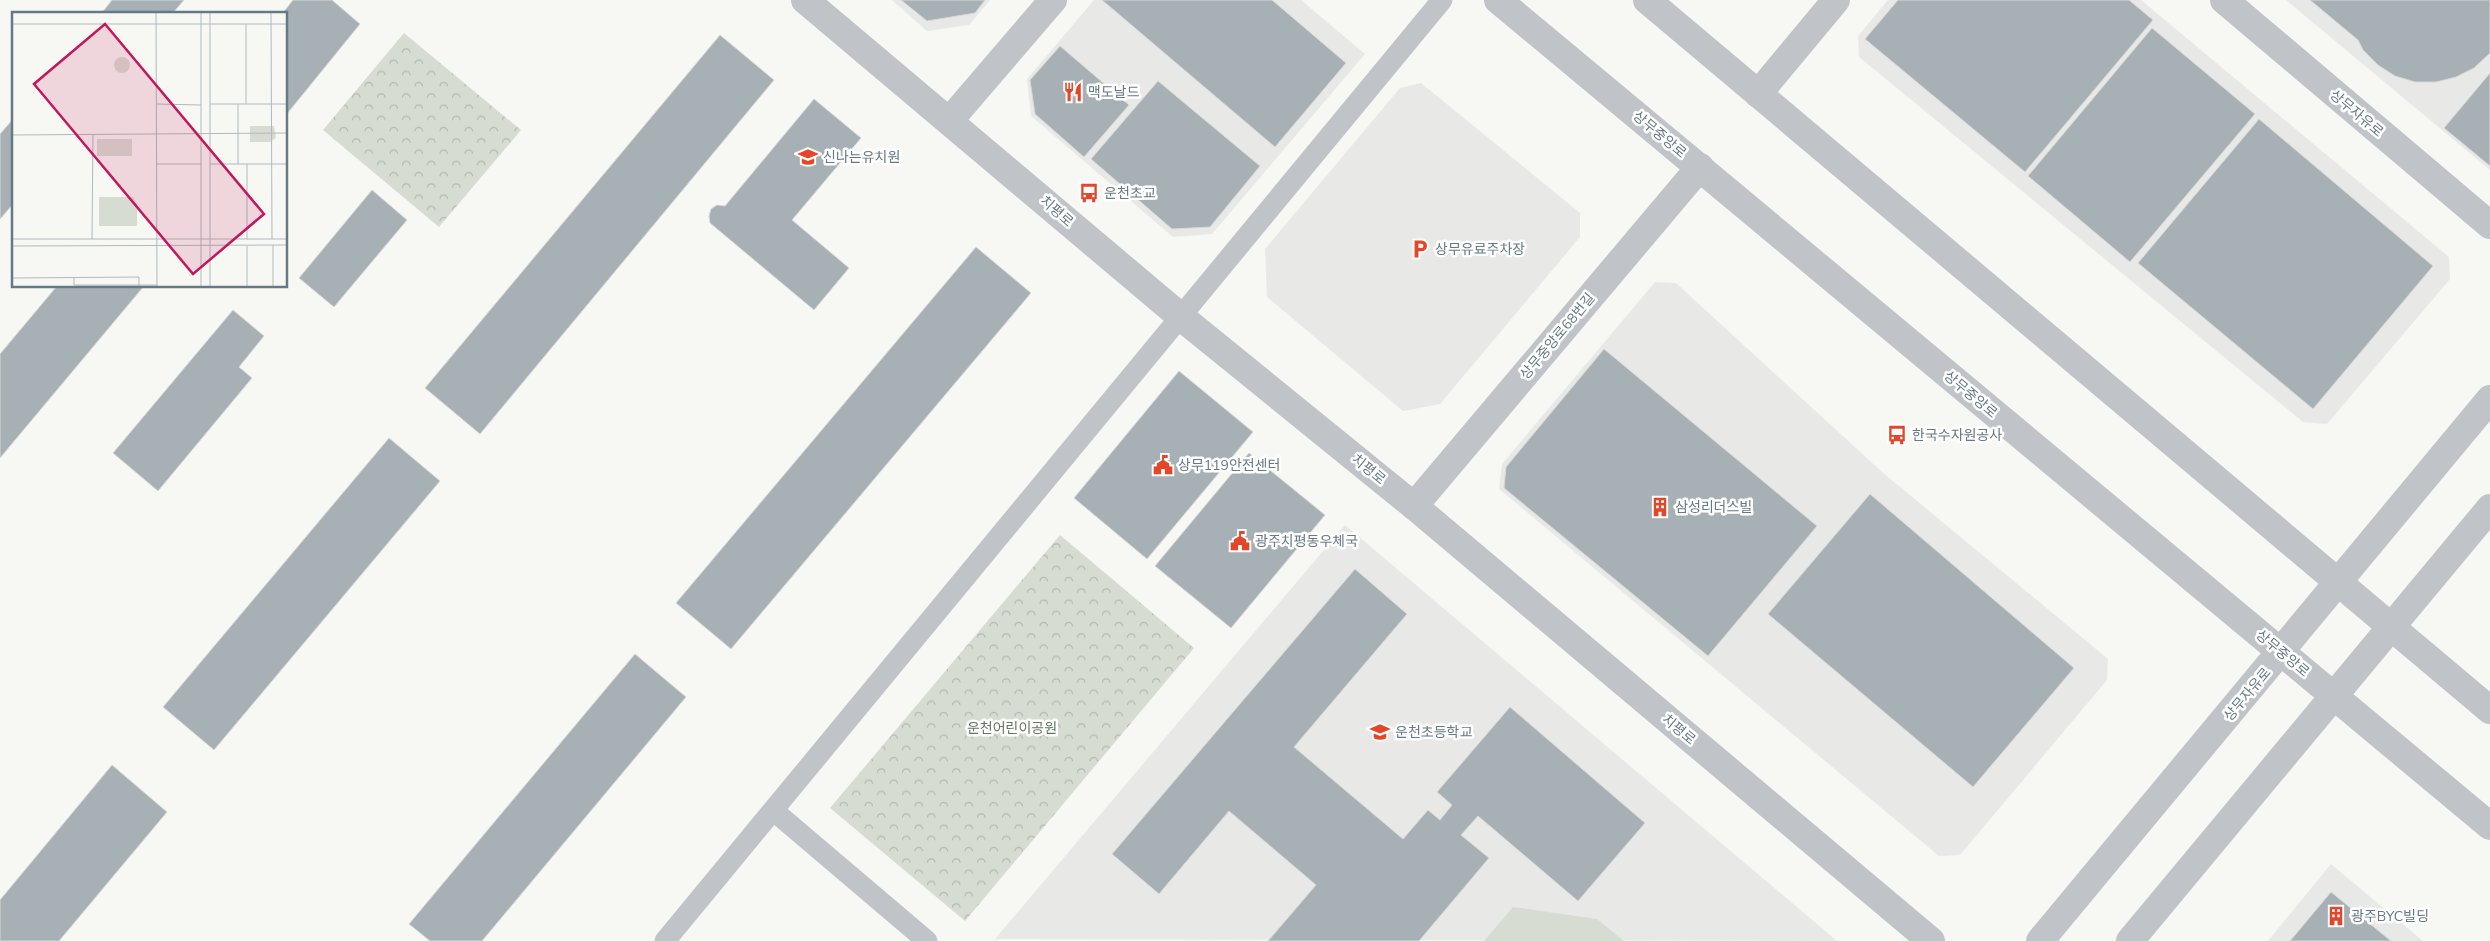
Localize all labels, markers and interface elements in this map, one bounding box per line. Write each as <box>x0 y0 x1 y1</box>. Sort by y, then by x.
inset map <box>12 12 288 288</box>
restaurant icon: 맥도날드 <box>1062 81 1084 103</box>
place label: 맥도날드 <box>1088 83 1140 102</box>
street label: 상무자유로 <box>2326 85 2388 141</box>
street label: 상무중앙로 <box>1629 106 1691 162</box>
school or university icon: 신나는유치원 <box>797 146 819 168</box>
place label: 신나는유치원 <box>823 148 900 167</box>
bus stop icon: 운천초교 <box>1078 182 1100 204</box>
place label: 운천초교 <box>1104 184 1156 203</box>
street label: 치평로 <box>1036 192 1078 231</box>
parking icon: 상무유료주차장 <box>1409 238 1431 260</box>
place label: 상무유료주차장 <box>1435 240 1525 259</box>
street label: 상무중앙로68번길 <box>1516 289 1599 383</box>
street label: 상무중앙로 <box>1940 366 2002 422</box>
bus stop icon: 한국수자원공사 <box>1886 424 1908 446</box>
place label: 한국수자원공사 <box>1912 426 2002 445</box>
street label: 치평로 <box>1348 450 1390 489</box>
public building icon: 상무119안전센터 <box>1152 454 1174 476</box>
place label: 상무119안전센터 <box>1178 456 1280 475</box>
building icon: 삼성리더스빌 <box>1649 496 1671 518</box>
place label: 삼성리더스빌 <box>1675 498 1752 517</box>
public building icon: 광주치평동우체국 <box>1229 530 1251 552</box>
place label: 광주치평동우체국 <box>1255 532 1358 551</box>
street label: 상무중앙로 <box>2252 625 2314 681</box>
street label: 상무자유로 <box>2219 663 2275 725</box>
street label: 치평로 <box>1658 710 1700 749</box>
park label: 운천어린이공원 <box>967 719 1057 738</box>
school or university icon: 운천초등학교 <box>1369 721 1391 743</box>
place label: 운천초등학교 <box>1395 723 1472 742</box>
building icon: 광주BYC빌딩 <box>2325 905 2347 927</box>
place label: 광주BYC빌딩 <box>2351 907 2429 926</box>

